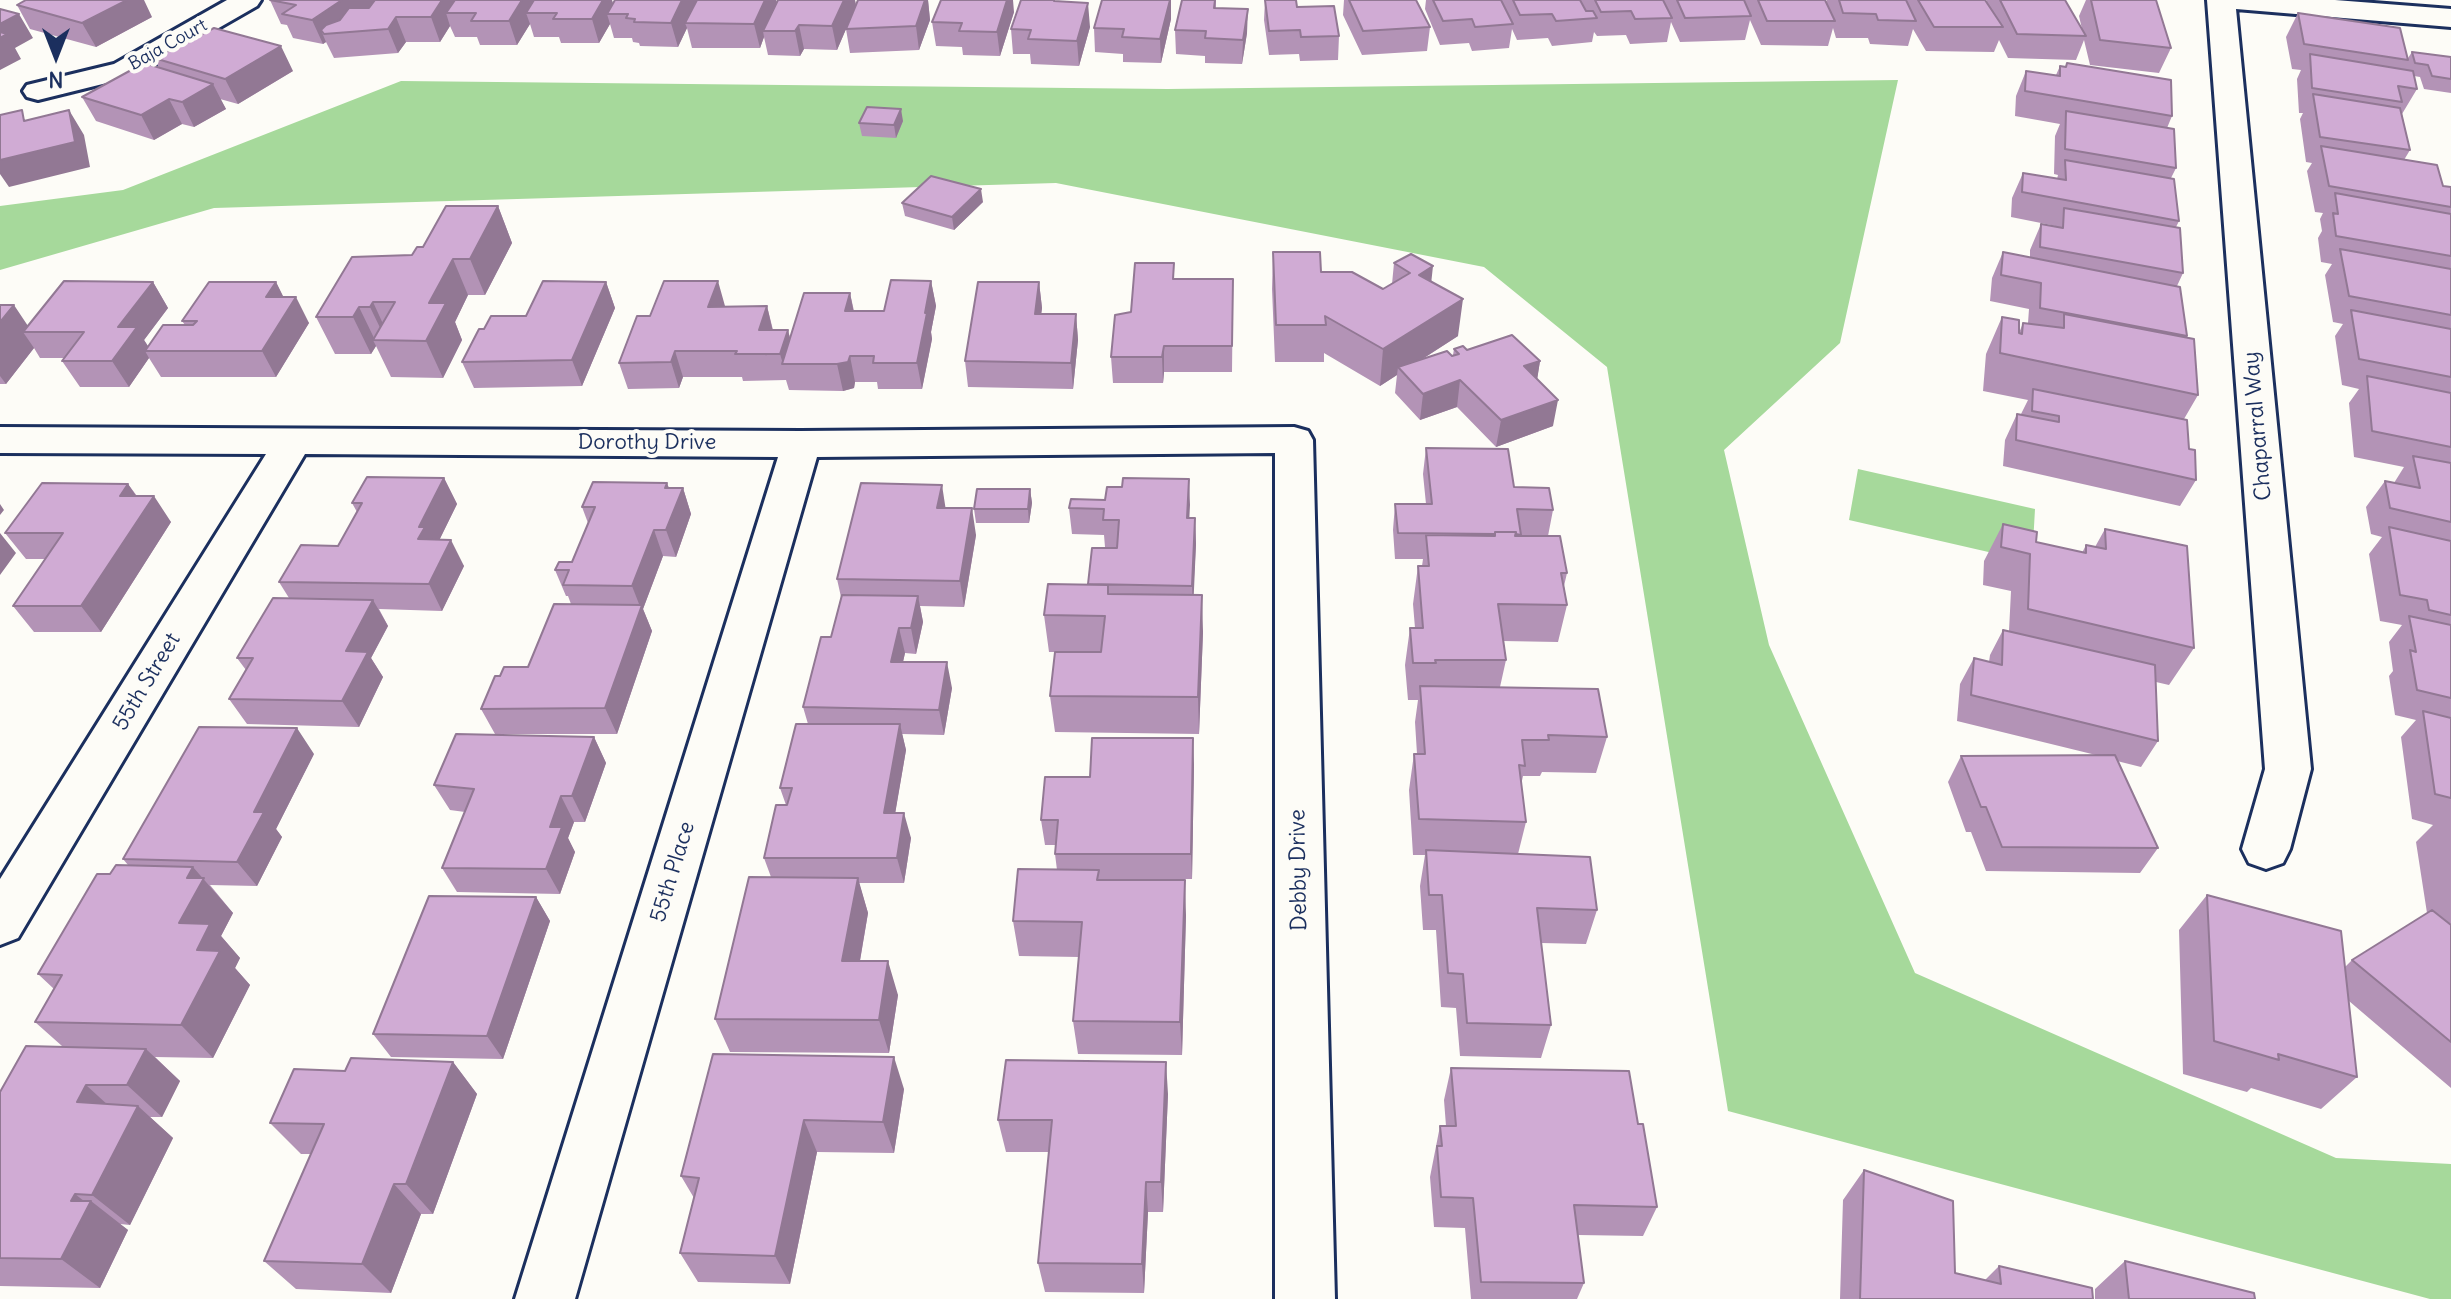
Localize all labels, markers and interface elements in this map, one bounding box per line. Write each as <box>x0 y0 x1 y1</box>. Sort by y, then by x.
street label: Baja Court <box>125 15 211 75</box>
north arrow <box>16 16 96 96</box>
text: N <box>48 66 64 94</box>
street label: Chaparral Way <box>2238 350 2278 502</box>
street label: Dorothy Drive <box>578 430 716 456</box>
street label: 55th Street <box>108 628 186 736</box>
street label: Debby Drive <box>1285 809 1313 931</box>
street label: 55th Place <box>645 818 701 926</box>

